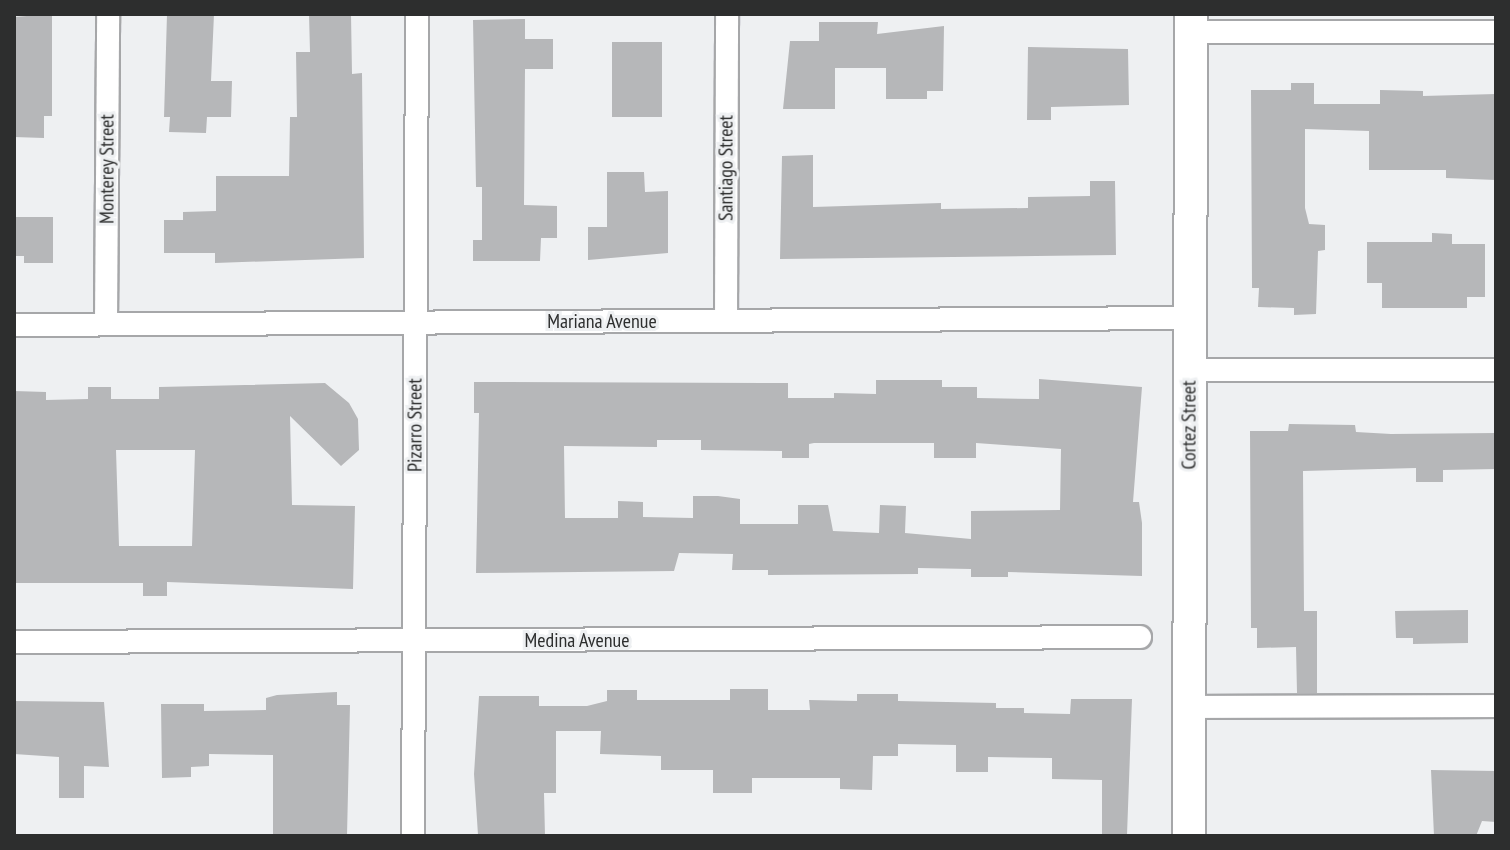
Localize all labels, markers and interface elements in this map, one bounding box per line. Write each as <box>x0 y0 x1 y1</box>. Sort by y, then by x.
street label: Monterey Street <box>95 114 119 224</box>
street label: Santiago Street <box>714 115 738 221</box>
street label: Mariana Avenue <box>547 309 657 333</box>
street label: Pizarro Street <box>403 378 427 472</box>
street label: Cortez Street <box>1177 380 1201 470</box>
street label: Medina Avenue <box>524 628 630 652</box>

